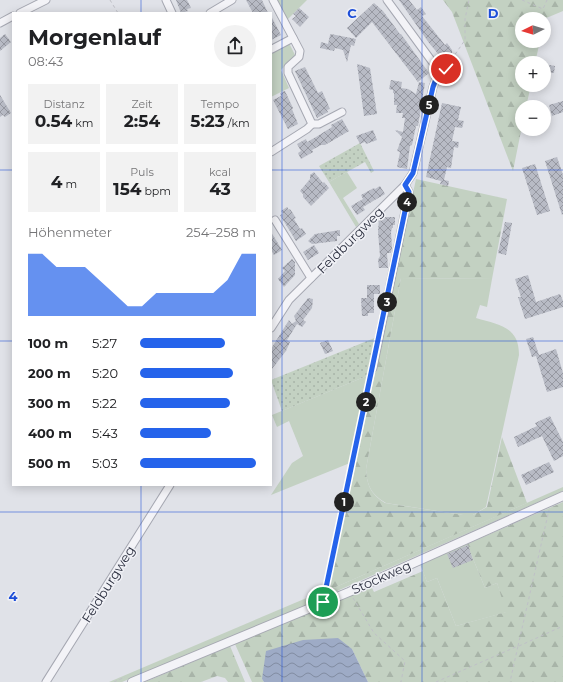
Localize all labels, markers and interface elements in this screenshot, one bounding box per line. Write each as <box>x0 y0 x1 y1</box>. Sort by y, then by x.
text: C <box>347 5 357 21</box>
text: D <box>488 5 499 21</box>
north arrow <box>515 12 551 48</box>
map controls <box>515 12 551 136</box>
text: Morgenlauf <box>28 24 161 51</box>
button: share <box>214 25 256 67</box>
pin <box>429 52 463 86</box>
text: 08:43 <box>28 53 63 69</box>
button: + <box>515 56 551 92</box>
icon: check <box>435 58 457 80</box>
pin: 5 <box>419 95 439 115</box>
text: Distanz <box>43 97 85 111</box>
text: Zeit <box>132 97 152 111</box>
text: Tempo <box>201 97 239 111</box>
text: 5 <box>426 98 432 112</box>
button: − <box>515 100 551 136</box>
text: 0.54 <box>35 111 72 131</box>
text: 2:54 <box>124 111 160 131</box>
text: 5:23 <box>190 111 225 131</box>
text: km <box>72 116 93 130</box>
text: /km <box>225 116 250 130</box>
text: Puls <box>130 165 154 179</box>
text: kcal <box>209 165 231 179</box>
text: 4 <box>51 172 63 192</box>
text: m <box>63 177 77 191</box>
text: 154 <box>113 179 142 199</box>
text: 43 <box>209 179 231 199</box>
text: bpm <box>142 184 171 198</box>
pin: 4 <box>397 192 417 212</box>
text: 4 <box>403 195 411 209</box>
street label: Feldburgweg <box>313 203 387 277</box>
text: Höhenmeter <box>28 224 112 240</box>
text: 254–258 m <box>186 224 256 240</box>
pin: 3 <box>377 292 397 312</box>
text: 3 <box>384 295 390 309</box>
text: 100 m <box>28 335 68 351</box>
text: 5:27 <box>92 335 117 351</box>
text: 200 m <box>28 365 71 381</box>
text: 5:20 <box>92 365 118 381</box>
pin: 2 <box>356 392 376 412</box>
text: 300 m <box>28 395 71 411</box>
text: 5:22 <box>92 395 117 411</box>
text: 2 <box>363 395 369 409</box>
text: 400 m <box>28 425 72 441</box>
text: 5:43 <box>92 425 118 441</box>
text: 500 m <box>28 455 71 471</box>
text: 5:03 <box>92 455 118 471</box>
pin: 1 <box>334 492 354 512</box>
text: 1 <box>342 495 346 509</box>
street label: Feldburgweg <box>78 543 138 625</box>
street label: Stockweg <box>349 557 413 597</box>
pin <box>306 585 340 619</box>
text: 4 <box>9 588 18 604</box>
icon: arrive <box>312 591 334 613</box>

